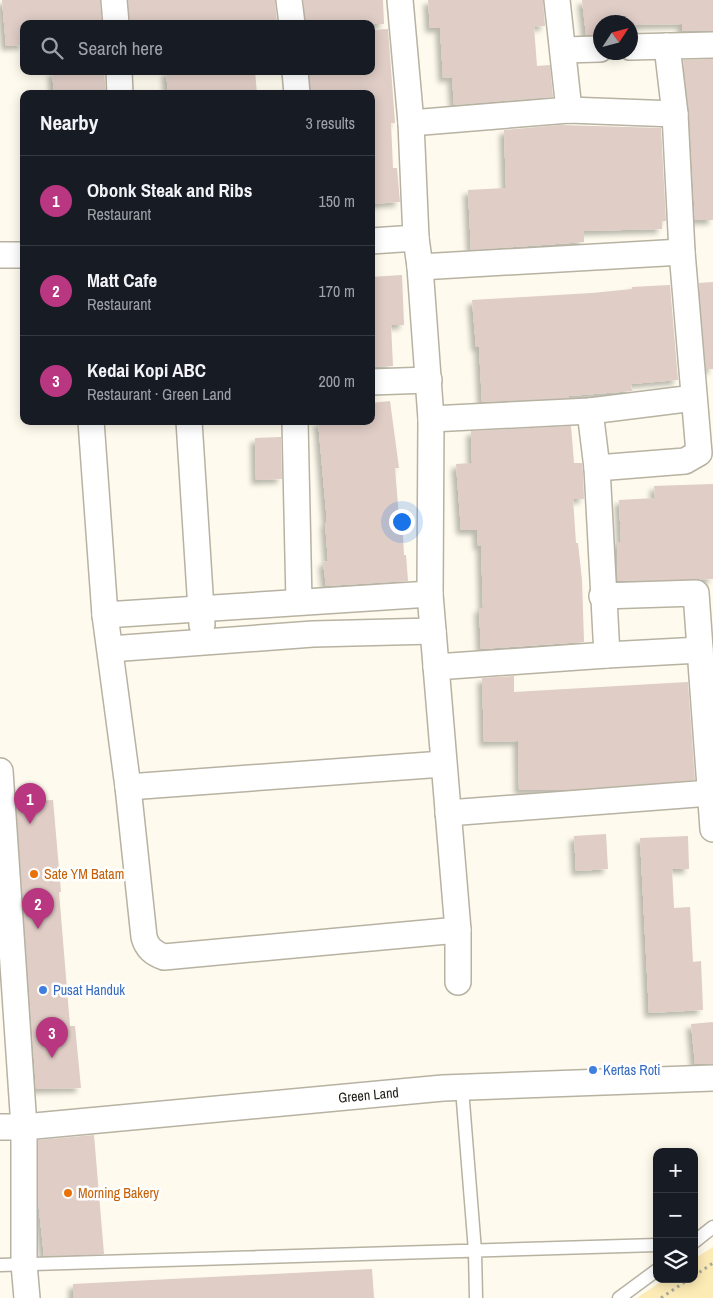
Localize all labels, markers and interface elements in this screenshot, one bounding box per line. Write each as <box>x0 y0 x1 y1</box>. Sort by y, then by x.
north arrow <box>593 15 638 60</box>
search box <box>20 20 375 75</box>
icon: search <box>38 34 66 62</box>
text: Search here <box>78 35 163 61</box>
text: Nearby <box>40 108 98 137</box>
text: 3 results <box>305 112 355 134</box>
text: Obonk Steak and Ribs <box>87 177 252 203</box>
text: 1 <box>52 190 60 212</box>
text: 150 m <box>319 190 355 212</box>
text: Restaurant <box>87 203 151 225</box>
text: Matt Cafe <box>87 267 157 293</box>
text: 2 <box>52 280 60 302</box>
text: 170 m <box>319 280 355 302</box>
text: Restaurant <box>87 293 151 315</box>
text: Kedai Kopi ABC <box>87 357 206 383</box>
text: 3 <box>52 370 60 392</box>
text: 200 m <box>319 370 355 392</box>
text: Restaurant · Green Land <box>87 383 231 405</box>
your location <box>389 509 415 535</box>
pin: 1 <box>14 783 46 824</box>
place label: Sate YM Batam <box>44 865 124 883</box>
marker: Sate YM Batam <box>28 868 40 880</box>
pin: 2 <box>22 888 54 929</box>
place label: Pusat Handuk <box>53 981 125 999</box>
marker: Pusat Handuk <box>37 984 49 996</box>
pin: 3 <box>36 1017 68 1058</box>
place label: Kertas Roti <box>603 1061 660 1079</box>
marker: Kertas Roti <box>587 1064 599 1076</box>
street label: Green Land <box>337 1083 400 1107</box>
map controls <box>653 1148 698 1283</box>
button: + <box>653 1148 698 1193</box>
place label: Morning Bakery <box>78 1184 159 1202</box>
marker: Morning Bakery <box>62 1187 74 1199</box>
button: − <box>653 1193 698 1238</box>
button: layers <box>653 1238 698 1283</box>

